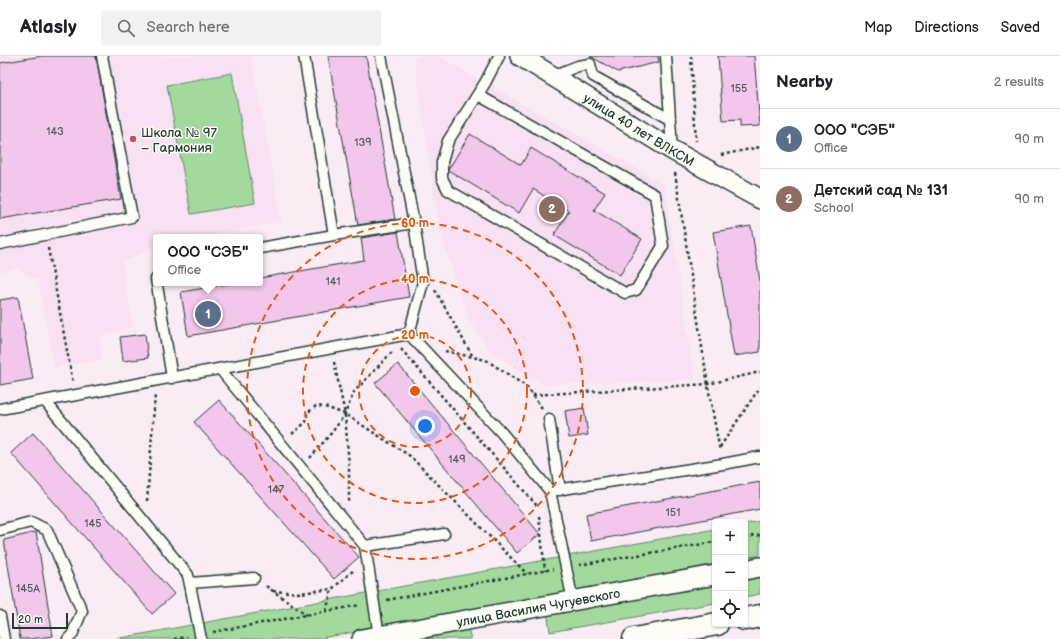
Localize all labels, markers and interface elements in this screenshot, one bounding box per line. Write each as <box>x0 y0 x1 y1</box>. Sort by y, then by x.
search box <box>101 10 381 46</box>
text: Atlasly <box>20 16 77 39</box>
icon: search <box>115 17 137 39</box>
text: Search here <box>147 18 230 37</box>
text: Map <box>864 19 892 36</box>
text: Directions <box>914 19 979 36</box>
text: Saved <box>1001 19 1040 36</box>
text: Nearby <box>776 72 833 92</box>
text: 2 results <box>994 74 1044 90</box>
house number: 155 <box>731 82 747 95</box>
street label: улица 40 лет ВЛКСМ <box>580 90 697 170</box>
text: ООО "СЭБ" <box>814 121 895 140</box>
house number: 143 <box>46 125 64 138</box>
place label: Школа № 97 – Гармония <box>141 125 217 156</box>
text: 1 <box>786 131 792 147</box>
text: 90 m <box>1015 131 1044 147</box>
marker: Школа № 97 – Гармония <box>128 134 138 144</box>
house number: 139 <box>354 136 372 149</box>
text: Office <box>814 140 848 156</box>
text: Детский сад № 131 <box>814 181 948 200</box>
text: 2 <box>785 191 793 207</box>
text: 90 m <box>1015 191 1044 207</box>
pin: 2 <box>539 194 565 224</box>
text: School <box>814 200 854 216</box>
text: 60 m <box>401 216 429 231</box>
popup <box>153 234 263 286</box>
text: ООО "СЭБ" <box>168 243 248 262</box>
text: Office <box>168 262 201 278</box>
text: 40 m <box>401 272 429 287</box>
house number: 141 <box>325 275 341 288</box>
pin: 1 <box>195 299 221 329</box>
text: 20 m <box>401 328 429 343</box>
centre of rings <box>408 384 422 398</box>
your location <box>415 416 435 436</box>
house number: 149 <box>448 453 466 466</box>
house number: 147 <box>268 483 285 496</box>
house number: 151 <box>666 506 680 519</box>
house number: 145 <box>84 517 102 530</box>
map controls <box>712 519 748 627</box>
button: + <box>712 519 748 555</box>
button: − <box>712 555 748 591</box>
house number: 145А <box>16 582 40 595</box>
street label: улица Василия Чугуевского <box>455 585 622 631</box>
button: locate <box>712 591 748 627</box>
scale bar <box>12 611 68 630</box>
text: 20 m <box>18 613 43 626</box>

